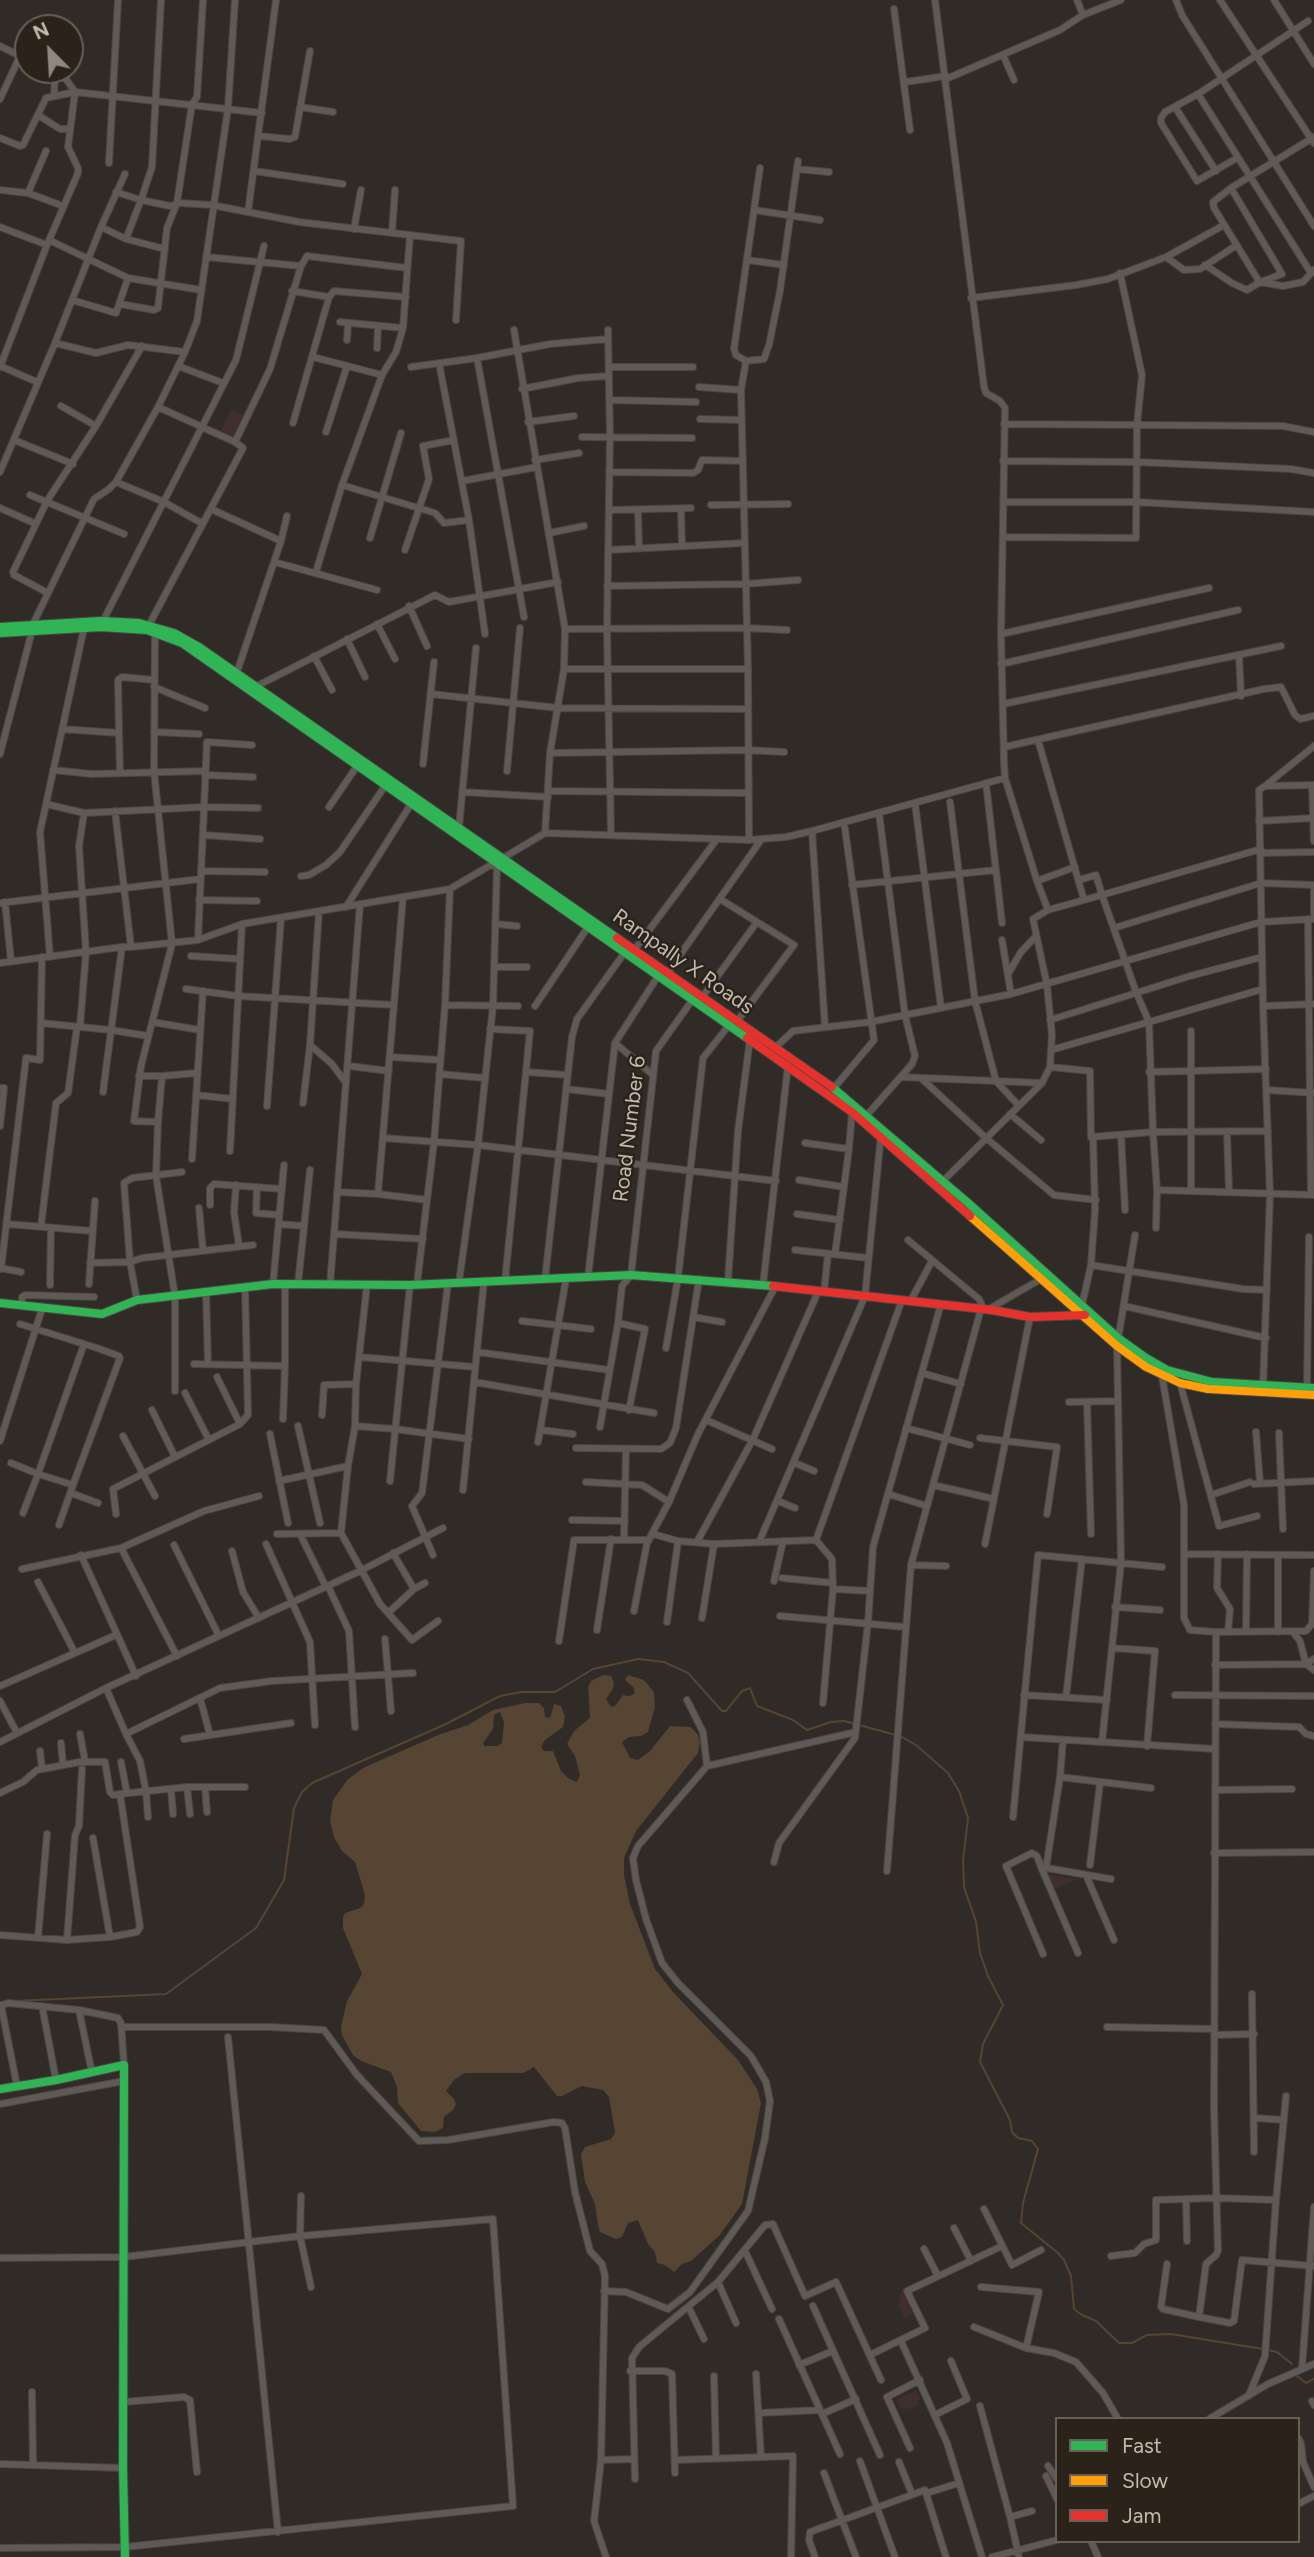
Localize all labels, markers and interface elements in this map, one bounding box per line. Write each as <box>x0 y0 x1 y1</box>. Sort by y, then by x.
north arrow <box>14 14 84 84</box>
text: N <box>30 18 52 45</box>
street label: Rampally X Roads <box>608 904 758 1020</box>
street label: Road Number 6 <box>609 1054 651 1204</box>
legend <box>1055 2417 1300 2543</box>
text: Fast <box>1122 2433 1162 2458</box>
text: Slow <box>1122 2468 1168 2493</box>
text: Jam <box>1122 2503 1161 2528</box>

